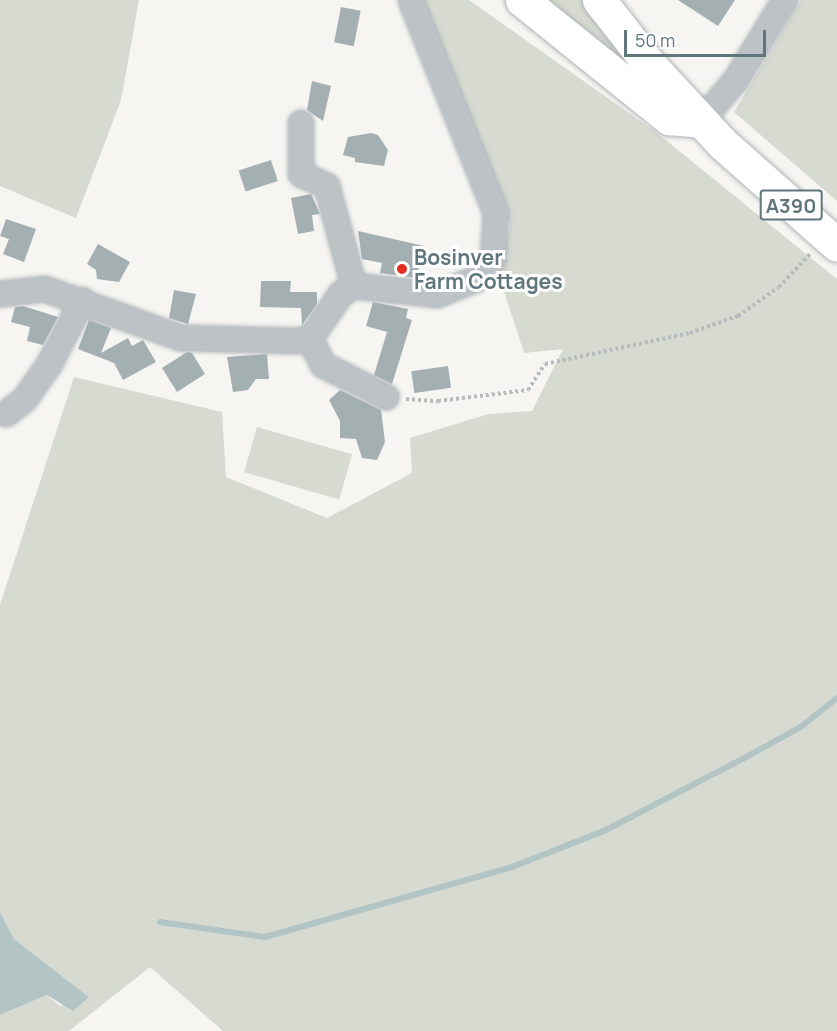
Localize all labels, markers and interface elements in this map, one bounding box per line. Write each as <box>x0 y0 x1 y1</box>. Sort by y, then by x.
scale bar <box>627 18 770 56</box>
text: 50 m <box>635 28 675 52</box>
road number: A390 <box>760 188 822 222</box>
place label: Bosinver Farm Cottages <box>414 244 563 294</box>
marker: Bosinver Farm Cottages <box>395 262 409 276</box>

